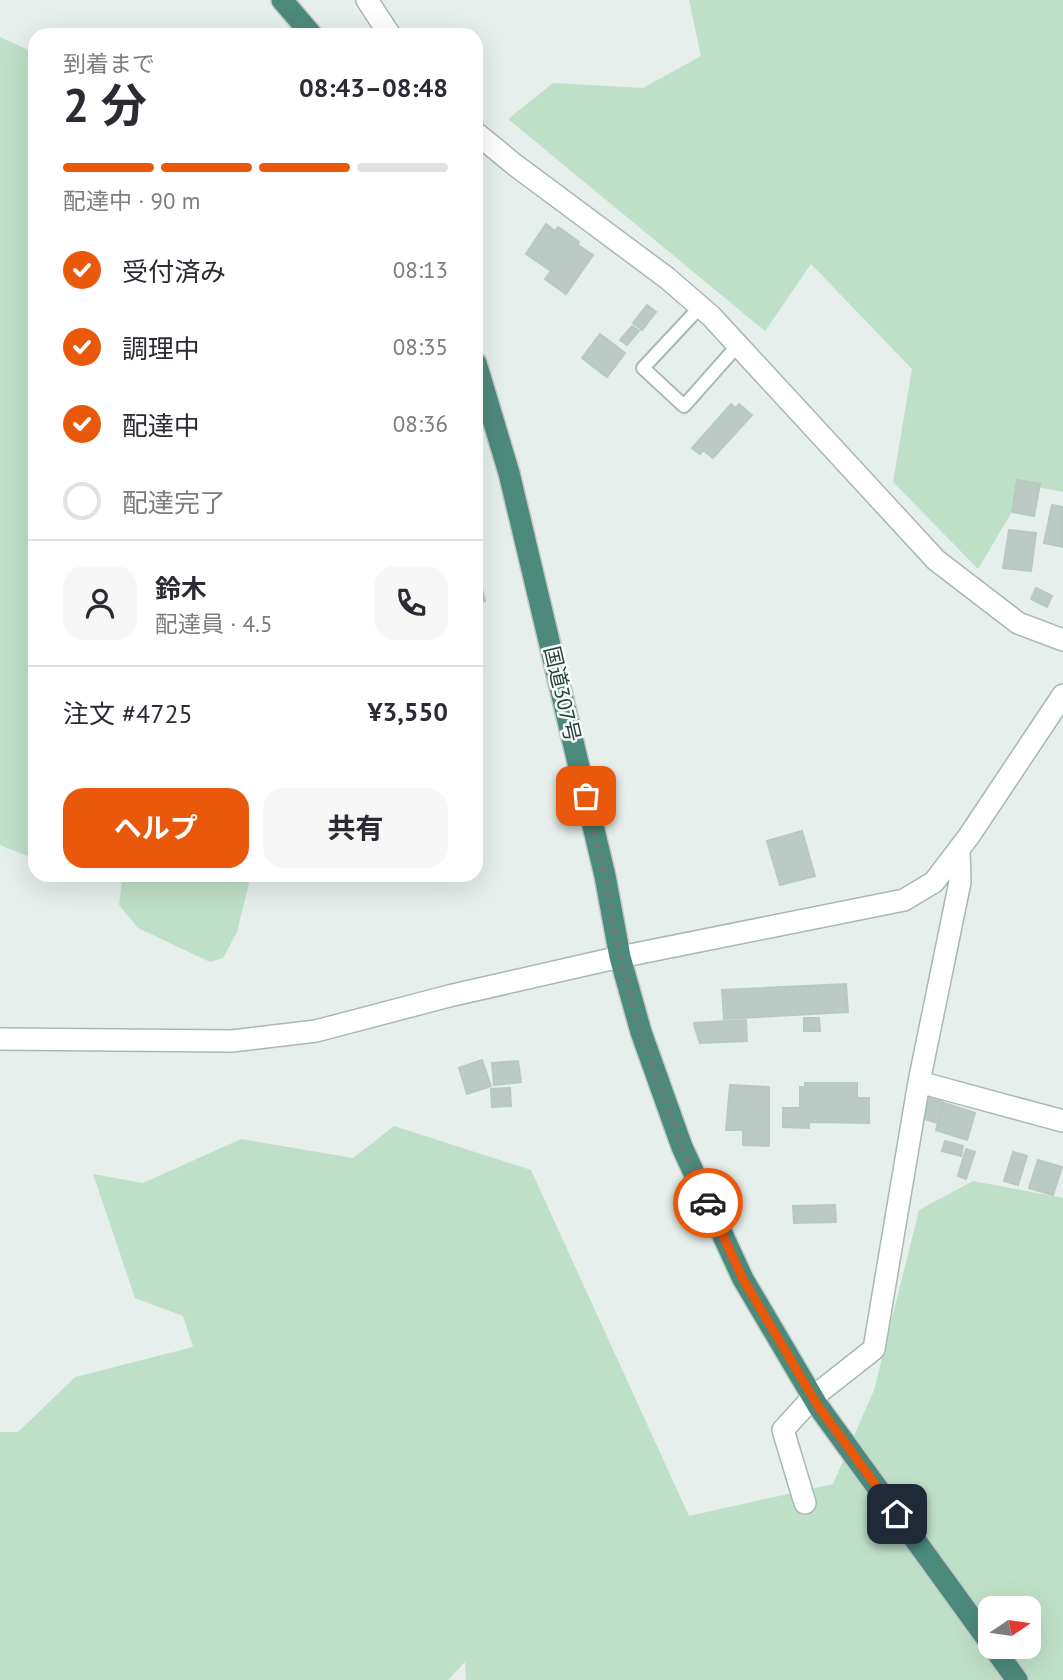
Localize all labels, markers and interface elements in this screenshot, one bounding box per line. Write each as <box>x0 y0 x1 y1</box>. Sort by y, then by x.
text: 到着まで <box>63 49 155 78</box>
text: 08:43–08:48 <box>299 71 448 104</box>
text: 2 分 <box>63 75 147 135</box>
text: 配達中 · 90 m <box>63 186 200 215</box>
icon: check <box>63 251 101 289</box>
text: 受付済み <box>122 255 226 288</box>
text: 08:13 <box>393 255 448 284</box>
icon: check <box>63 328 101 366</box>
text: 調理中 <box>122 332 200 365</box>
text: 08:35 <box>393 332 448 361</box>
icon: check <box>63 405 101 443</box>
text: 配達中 <box>122 409 200 442</box>
text: 08:36 <box>393 409 448 438</box>
text: 配達完了 <box>122 486 226 519</box>
button: person <box>63 566 137 640</box>
button: phone <box>374 566 448 640</box>
text: 鈴木 <box>155 572 207 605</box>
text: 配達員 · 4.5 <box>155 609 272 638</box>
street label: 国道307号 <box>538 643 587 744</box>
text: ¥3,550 <box>368 695 448 728</box>
text: 注文 #4725 <box>63 697 193 730</box>
pin <box>556 766 616 826</box>
icon: bag <box>567 777 605 815</box>
button: ヘルプ <box>63 788 249 868</box>
button: 共有 <box>263 788 448 868</box>
courier <box>673 1168 743 1238</box>
icon: car <box>689 1184 727 1222</box>
pin <box>867 1484 927 1544</box>
icon: home <box>878 1495 916 1533</box>
north arrow <box>978 1596 1041 1659</box>
map controls <box>978 1596 1041 1659</box>

